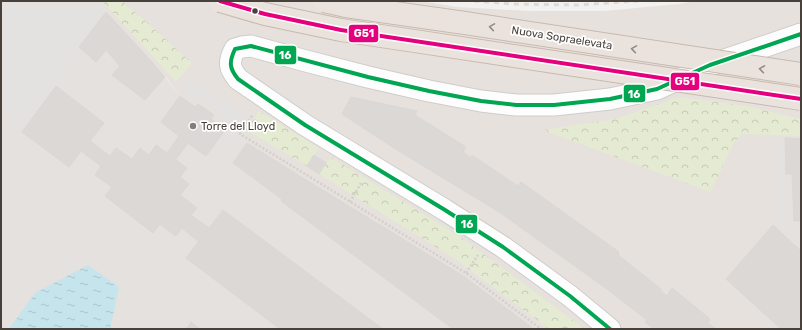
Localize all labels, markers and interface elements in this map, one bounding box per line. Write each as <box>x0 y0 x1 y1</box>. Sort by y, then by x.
unlabelled marker <box>250 6 260 16</box>
one-way arrow <box>489 23 495 32</box>
line badge: G51 <box>348 24 379 43</box>
street label: Nuova Sopraelevata <box>511 24 613 52</box>
text: G51 <box>354 27 374 40</box>
line badge: 16 <box>274 45 297 65</box>
one-way arrow <box>631 45 637 54</box>
text: 16 <box>279 49 291 62</box>
one-way arrow <box>759 65 765 74</box>
line badge: G51 <box>670 72 700 91</box>
text: G51 <box>675 75 695 88</box>
line badge: 16 <box>623 84 646 103</box>
text: 16 <box>628 88 640 101</box>
place label: Torre del Lloyd <box>201 120 275 133</box>
marker: Torre del Lloyd <box>188 121 198 131</box>
line badge: 16 <box>455 214 478 234</box>
text: 16 <box>461 218 473 231</box>

